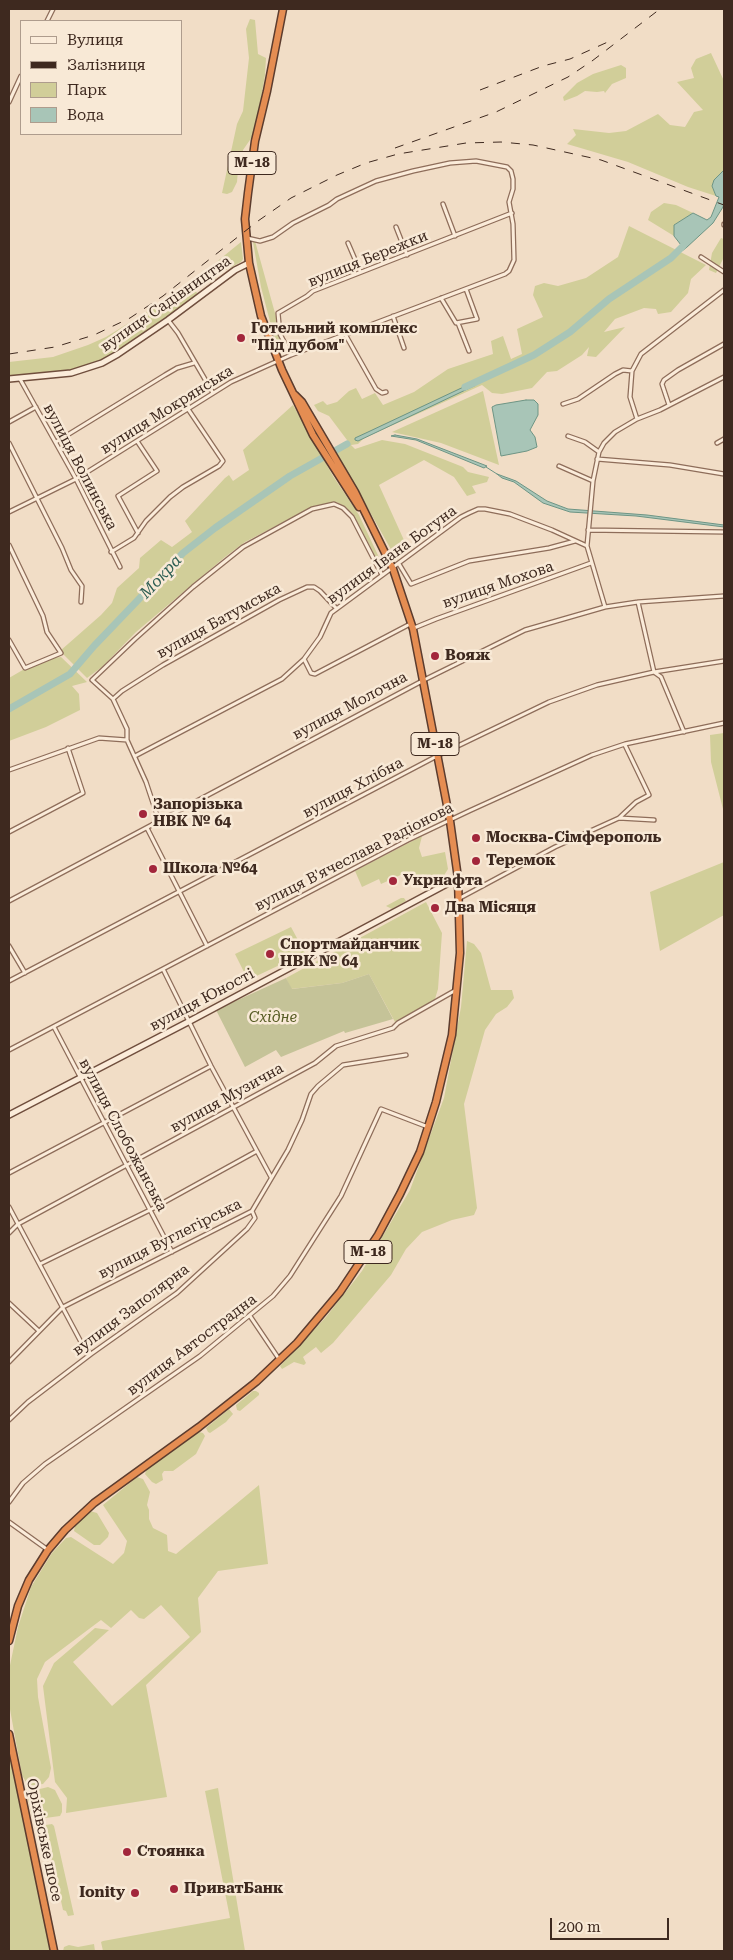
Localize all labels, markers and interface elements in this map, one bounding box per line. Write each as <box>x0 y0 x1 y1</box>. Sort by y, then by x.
legend <box>20 20 182 135</box>
text: Вулиця <box>67 31 123 49</box>
text: Залізниця <box>67 56 146 74</box>
text: Парк <box>67 81 107 99</box>
text: Вода <box>67 106 104 124</box>
road number: М-18 <box>228 152 276 174</box>
street label: вулиця Бережки <box>305 227 431 291</box>
street label: вулиця Садівництва <box>97 252 235 356</box>
place label: Готельний комплекс "Під дубом" <box>251 320 417 355</box>
marker: Готельний комплекс "Під дубом" <box>235 332 247 344</box>
street label: вулиця Мокрянська <box>98 362 236 458</box>
street label: вулиця Волинська <box>39 401 121 533</box>
street label: вулиця Івана Богуна <box>324 502 460 608</box>
water label: Мокра <box>136 551 186 603</box>
street label: вулиця Мохова <box>440 558 556 612</box>
street label: вулиця Батумська <box>154 579 284 663</box>
place label: Вояж <box>445 647 490 665</box>
marker: Вояж <box>429 650 441 662</box>
street label: вулиця Молочна <box>290 668 410 744</box>
road number: М-18 <box>411 732 459 756</box>
street label: вулиця Хлібна <box>300 754 406 822</box>
place label: Запорізька НВК № 64 <box>153 796 243 831</box>
street label: вулиця В'ячеслава Радіонова <box>252 799 456 915</box>
marker: Запорізька НВК № 64 <box>137 808 149 820</box>
place label: Москва-Сімферополь <box>486 829 661 847</box>
marker: Москва-Сімферополь <box>470 832 482 844</box>
place label: Теремок <box>486 852 556 870</box>
marker: Теремок <box>470 855 482 867</box>
place label: Школа №64 <box>163 860 257 878</box>
marker: Школа №64 <box>147 863 159 875</box>
place label: Укрнафта <box>403 872 483 890</box>
marker: Укрнафта <box>387 875 399 887</box>
place label: Два Місяця <box>445 899 536 917</box>
marker: Два Місяця <box>429 902 441 914</box>
place label: Спортмайданчик НВК № 64 <box>280 936 420 971</box>
marker: Спортмайданчик НВК № 64 <box>264 948 276 960</box>
street label: вулиця Юності <box>147 965 257 1035</box>
park label: Східне <box>249 1009 297 1027</box>
street label: вулиця Слобожанська <box>75 1056 171 1214</box>
street label: вулиця Музична <box>167 1059 287 1137</box>
street label: вулиця Вуглегірська <box>95 1195 245 1283</box>
road number: М-18 <box>344 1240 392 1264</box>
street label: вулиця Заполярна <box>69 1260 193 1360</box>
street label: вулиця Автострадна <box>124 1291 260 1399</box>
street label: Оріхівське шосе <box>22 1777 66 1903</box>
place label: Стоянка <box>137 1843 205 1861</box>
marker: Стоянка <box>121 1846 133 1858</box>
place label: ПриватБанк <box>184 1880 283 1898</box>
marker: ПриватБанк <box>168 1883 180 1895</box>
place label: Ionity <box>79 1884 125 1902</box>
marker: Ionity <box>129 1887 141 1899</box>
scale bar <box>553 1908 672 1940</box>
text: 200 m <box>558 1918 601 1936</box>

